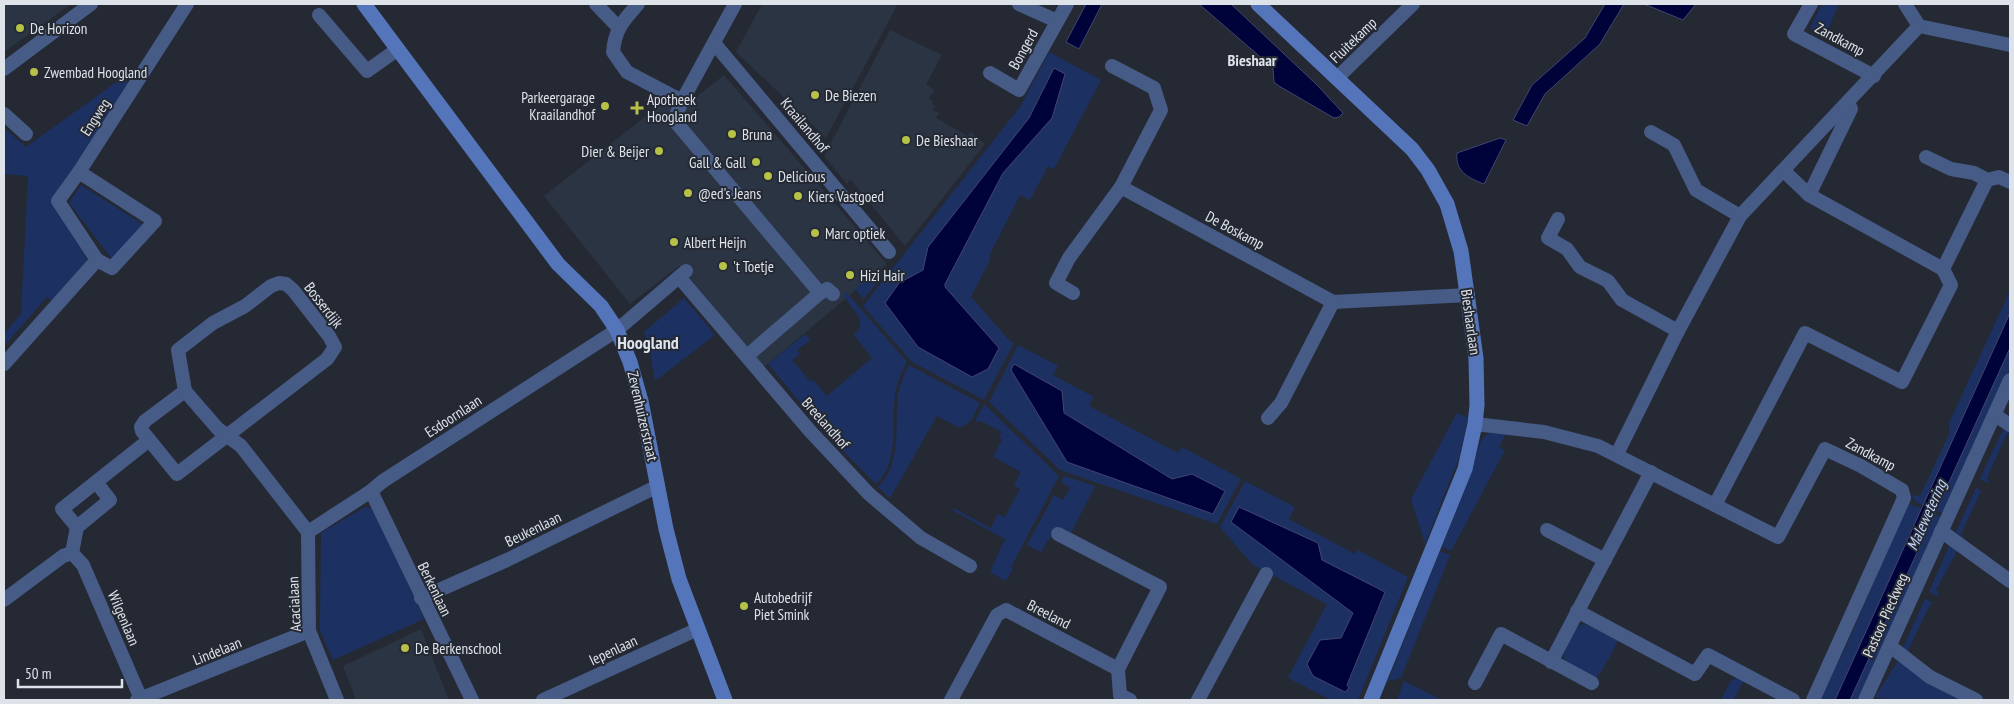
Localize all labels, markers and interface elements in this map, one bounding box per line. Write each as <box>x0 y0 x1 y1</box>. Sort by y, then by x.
street label: Fluitekamp <box>1326 13 1380 67</box>
street label: Zandkamp <box>1812 18 1868 60</box>
place label: De Horizon <box>30 19 87 38</box>
marker: De Horizon <box>14 22 26 34</box>
street label: Bongerd <box>1004 25 1042 73</box>
district label: Bieshaar <box>1228 50 1277 70</box>
place label: Zwembad Hoogland <box>44 63 147 82</box>
marker: Zwembad Hoogland <box>28 66 40 78</box>
place label: De Biezen <box>825 86 877 105</box>
place label: Parkeergarage Kraailandhof <box>521 88 596 124</box>
marker: De Biezen <box>809 89 821 101</box>
place label: Apotheek Hoogland <box>647 90 697 126</box>
street label: Kraailandhof <box>777 94 834 157</box>
street label: Engweg <box>76 95 114 139</box>
marker: Parkeergarage Kraailandhof <box>599 100 611 112</box>
marker: Apotheek Hoogland <box>631 102 643 114</box>
place label: Bruna <box>742 125 772 144</box>
marker: Bruna <box>726 128 738 140</box>
place label: De Bieshaar <box>916 131 978 150</box>
marker: De Bieshaar <box>900 134 912 146</box>
place label: Dier & Beijer <box>581 142 650 161</box>
marker: Dier & Beijer <box>653 145 665 157</box>
place label: Gall & Gall <box>689 153 746 172</box>
marker: Gall & Gall <box>750 156 762 168</box>
place label: Delicious <box>778 167 825 186</box>
marker: Delicious <box>762 170 774 182</box>
place label: @ed's Jeans <box>698 184 761 203</box>
marker: @ed's Jeans <box>682 187 694 199</box>
place label: Kiers Vastgoed <box>808 187 884 206</box>
marker: Kiers Vastgoed <box>792 190 804 202</box>
street label: De Boskamp <box>1202 207 1268 253</box>
place label: Marc optiek <box>825 224 885 243</box>
marker: Marc optiek <box>809 227 821 239</box>
place label: Albert Heijn <box>684 233 746 252</box>
marker: Albert Heijn <box>668 236 680 248</box>
place label: 't Toetje <box>733 257 774 276</box>
marker: 't Toetje <box>717 260 729 272</box>
place label: Hizi Hair <box>860 266 905 285</box>
marker: Hizi Hair <box>844 269 856 281</box>
street label: Bosserdijk <box>300 278 348 332</box>
street label: Bieshaarlaan <box>1457 288 1485 356</box>
district label: Hoogland <box>617 331 679 354</box>
street label: Zevenhuizerstraat <box>623 369 663 463</box>
street label: Esdoornlaan <box>421 391 485 441</box>
street label: Breelandhof <box>798 393 855 454</box>
street label: Zandkamp <box>1843 433 1899 475</box>
water label: Malewetering <box>1902 476 1951 554</box>
street label: Beukenlaan <box>502 507 564 551</box>
street label: Berkenlaan <box>414 559 456 619</box>
street label: Pastoor Pieckweg <box>1858 570 1912 660</box>
street label: Acacialaan <box>283 576 305 632</box>
street label: Wilgenlaan <box>104 588 144 648</box>
place label: Autobedrijf Piet Smink <box>754 588 813 624</box>
street label: Breeland <box>1024 595 1074 633</box>
marker: Autobedrijf Piet Smink <box>738 600 750 612</box>
street label: Iepenlaan <box>586 631 640 669</box>
street label: Lindelaan <box>190 633 244 669</box>
place label: De Berkenschool <box>415 639 502 658</box>
marker: De Berkenschool <box>399 642 411 654</box>
scale bar <box>18 656 121 688</box>
text: 50 m <box>25 664 51 683</box>

